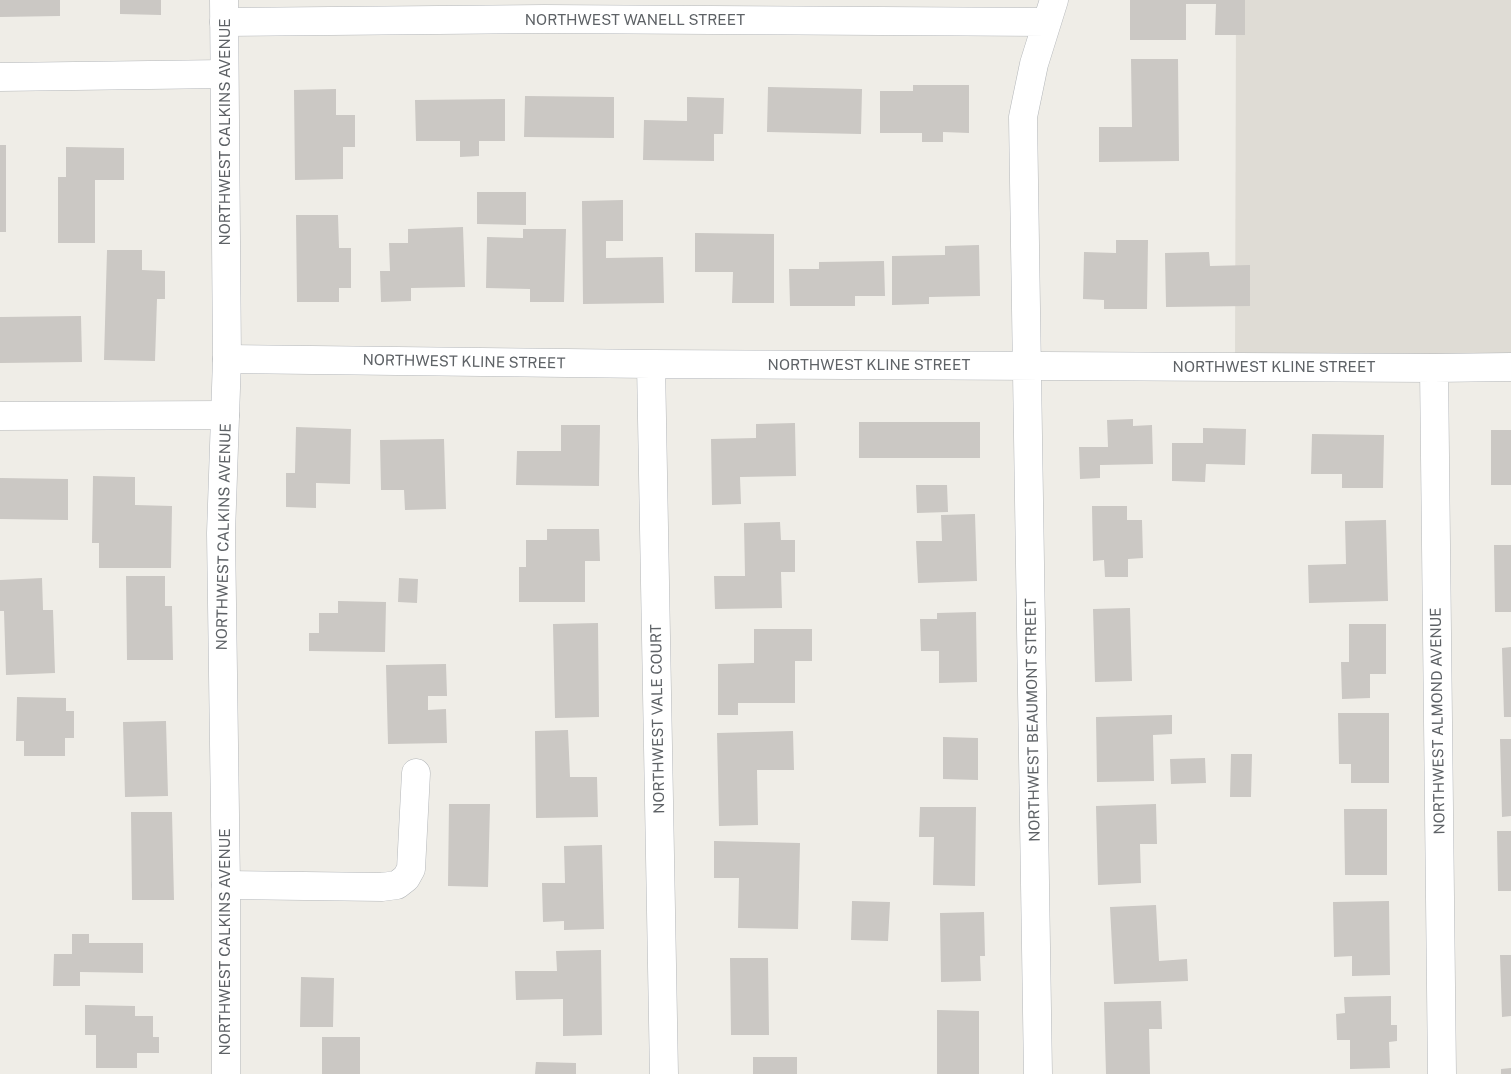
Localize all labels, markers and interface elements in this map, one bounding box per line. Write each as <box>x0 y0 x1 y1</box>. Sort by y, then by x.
street label: NORTHWEST WANELL STREET <box>525 11 745 29</box>
street label: NORTHWEST CALKINS AVENUE <box>216 18 234 246</box>
street label: NORTHWEST KLINE STREET <box>362 351 566 373</box>
street label: NORTHWEST KLINE STREET <box>768 356 970 374</box>
street label: NORTHWEST KLINE STREET <box>1173 358 1375 376</box>
street label: NORTHWEST CALKINS AVENUE <box>213 423 235 651</box>
street label: NORTHWEST BEAUMONT STREET <box>1022 598 1044 842</box>
street label: NORTHWEST ALMOND AVENUE <box>1427 607 1449 835</box>
street label: NORTHWEST VALE COURT <box>647 624 669 814</box>
street label: NORTHWEST CALKINS AVENUE <box>216 828 234 1056</box>

